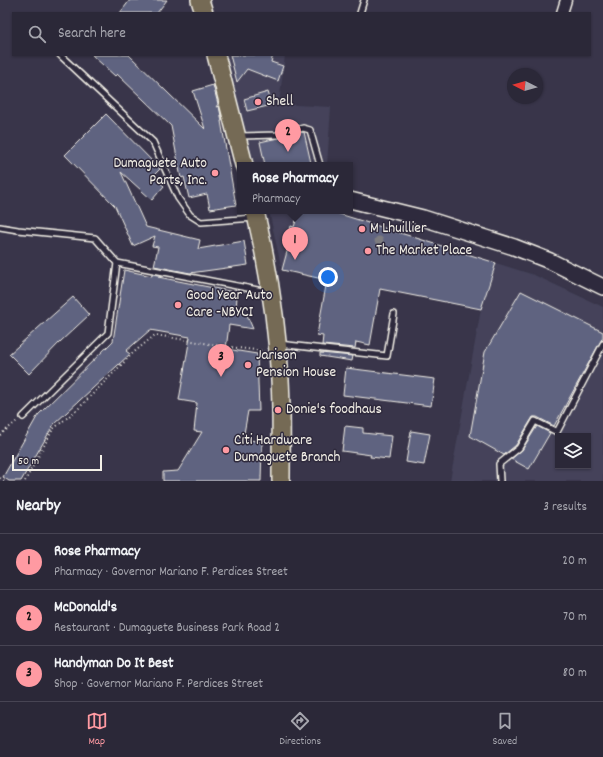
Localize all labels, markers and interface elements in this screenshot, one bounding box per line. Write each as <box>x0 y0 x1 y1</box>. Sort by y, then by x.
search box <box>12 12 591 56</box>
icon: search <box>26 23 48 45</box>
text: Search here <box>58 23 126 45</box>
north arrow <box>507 68 543 104</box>
place label: Shell <box>266 91 294 113</box>
marker: Shell <box>253 97 263 107</box>
pin: 2 <box>275 119 301 152</box>
place label: Dumaguete Auto Parts, Inc. <box>113 153 207 192</box>
popup <box>237 162 353 214</box>
marker: Dumaguete Auto Parts, Inc. <box>210 168 220 178</box>
text: Rose Pharmacy <box>252 168 338 190</box>
text: Pharmacy <box>252 190 300 209</box>
place label: M Lhuillier <box>370 218 427 240</box>
marker: M Lhuillier <box>357 224 367 234</box>
pin: 1 <box>282 227 308 260</box>
place label: The Market Place <box>376 240 472 262</box>
marker: The Market Place <box>363 246 373 256</box>
your location <box>318 267 338 287</box>
place label: Good Year Auto Care -NBYCI <box>186 285 273 324</box>
marker: Good Year Auto Care -NBYCI <box>173 300 183 310</box>
pin: 3 <box>208 344 234 377</box>
place label: Jarison Pension House <box>256 345 337 384</box>
marker: Jarison Pension House <box>243 360 253 370</box>
place label: Donie's foodhaus <box>286 399 382 421</box>
marker: Donie's foodhaus <box>273 405 283 415</box>
place label: Citi Hardware Dumaguete Branch <box>234 430 340 469</box>
map controls <box>555 433 591 469</box>
button: layers <box>555 433 591 469</box>
marker: Citi Hardware Dumaguete Branch <box>221 445 231 455</box>
scale bar <box>12 453 102 472</box>
text: 50 m <box>18 454 39 470</box>
text: Nearby <box>16 495 60 519</box>
text: 3 results <box>543 498 587 517</box>
text: Rose Pharmacy <box>54 541 140 563</box>
text: 1 <box>28 552 30 571</box>
text: 20 m <box>562 552 587 571</box>
text: Pharmacy · Governor Mariano F. Perdices Street <box>54 563 288 582</box>
text: McDonald's <box>54 597 117 619</box>
text: 2 <box>26 608 32 627</box>
text: 70 m <box>563 608 587 627</box>
text: Restaurant · Dumaguete Business Park Road 2 <box>54 619 280 638</box>
text: Handyman Do It Best <box>54 653 174 675</box>
text: 3 <box>26 664 32 683</box>
text: 80 m <box>563 664 587 683</box>
text: Shop · Governor Mariano F. Perdices Street <box>54 675 263 694</box>
tab: Map <box>86 710 108 750</box>
tab: Directions <box>279 710 321 750</box>
tab: Saved <box>493 710 517 750</box>

